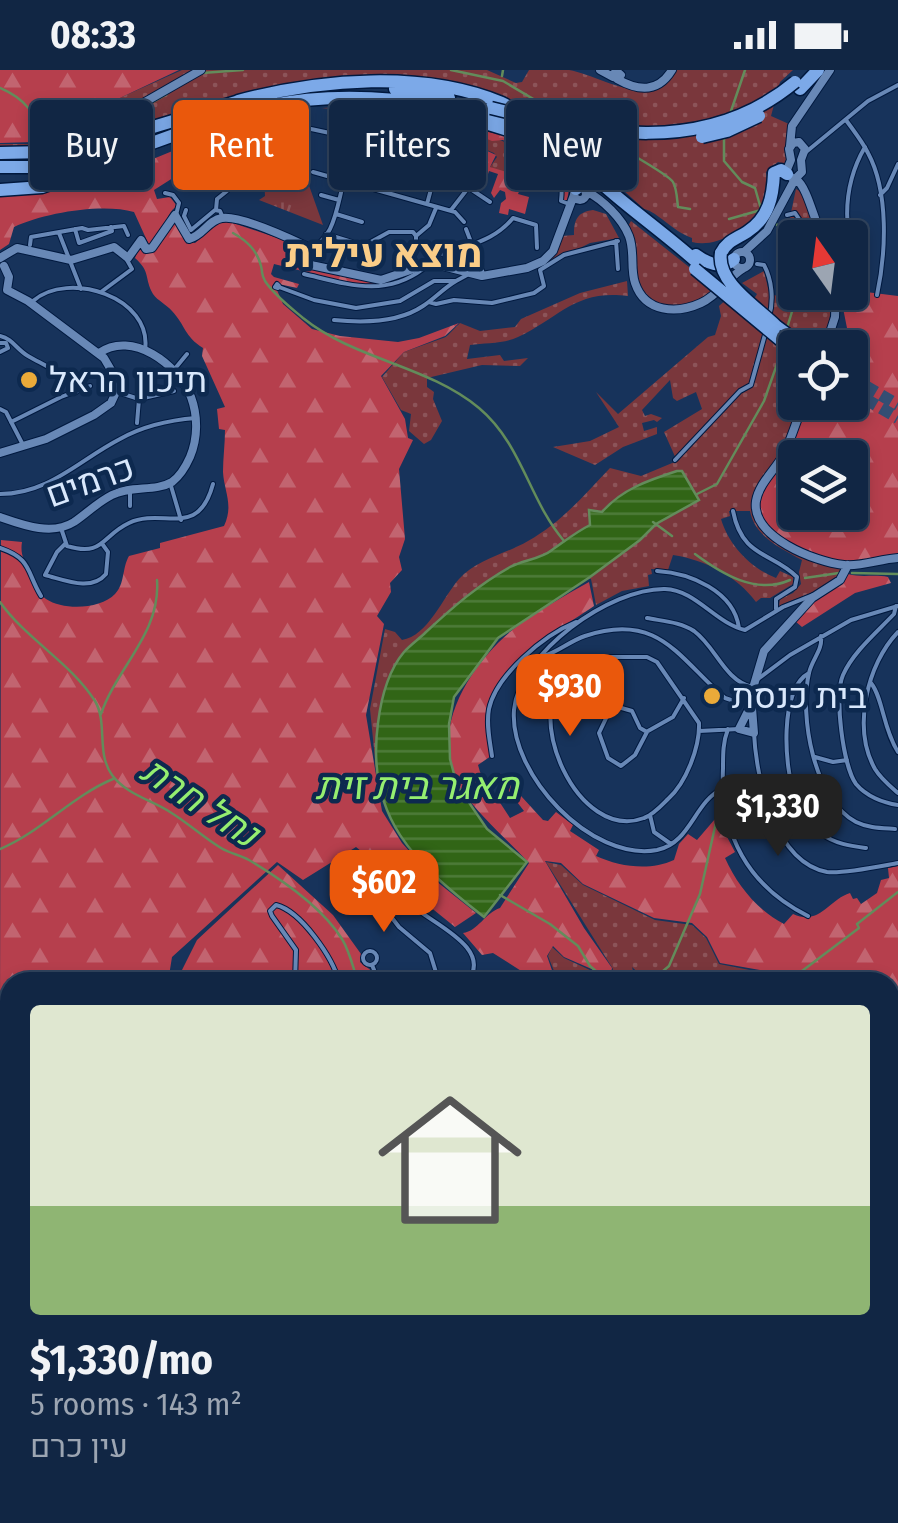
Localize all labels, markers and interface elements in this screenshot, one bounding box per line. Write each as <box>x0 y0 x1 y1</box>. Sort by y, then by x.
text: 08:33 <box>50 12 136 58</box>
chip: Buy <box>30 100 153 190</box>
chip: Rent <box>173 100 309 190</box>
chip: Filters <box>329 100 486 190</box>
chip: New <box>506 100 637 190</box>
north arrow <box>778 220 868 310</box>
map controls <box>778 220 868 530</box>
district label: מוצא עילית <box>285 230 483 278</box>
button: locate <box>778 330 868 420</box>
place label: תיכון הראל <box>49 359 207 401</box>
marker: תיכון הראל <box>18 369 40 391</box>
button: layers <box>778 440 868 530</box>
street label: כרמים <box>40 446 140 516</box>
pin: $930 <box>511 654 629 739</box>
text: $930 <box>538 667 602 705</box>
place label: בית כנסת <box>732 675 867 717</box>
marker: בית כנסת <box>701 685 723 707</box>
water label: נחל חרת <box>133 747 269 858</box>
water label: מאגר בית זית <box>315 763 520 809</box>
pin: $1,330 <box>697 774 859 859</box>
text: $1,330 <box>736 787 820 825</box>
pin: $602 <box>325 850 443 935</box>
text: $602 <box>352 863 416 901</box>
icon: home <box>360 1070 540 1250</box>
text: $1,330/mo <box>30 1335 213 1385</box>
text: 5 rooms · 143 m² <box>30 1385 242 1423</box>
text: עין כרם <box>30 1427 128 1465</box>

